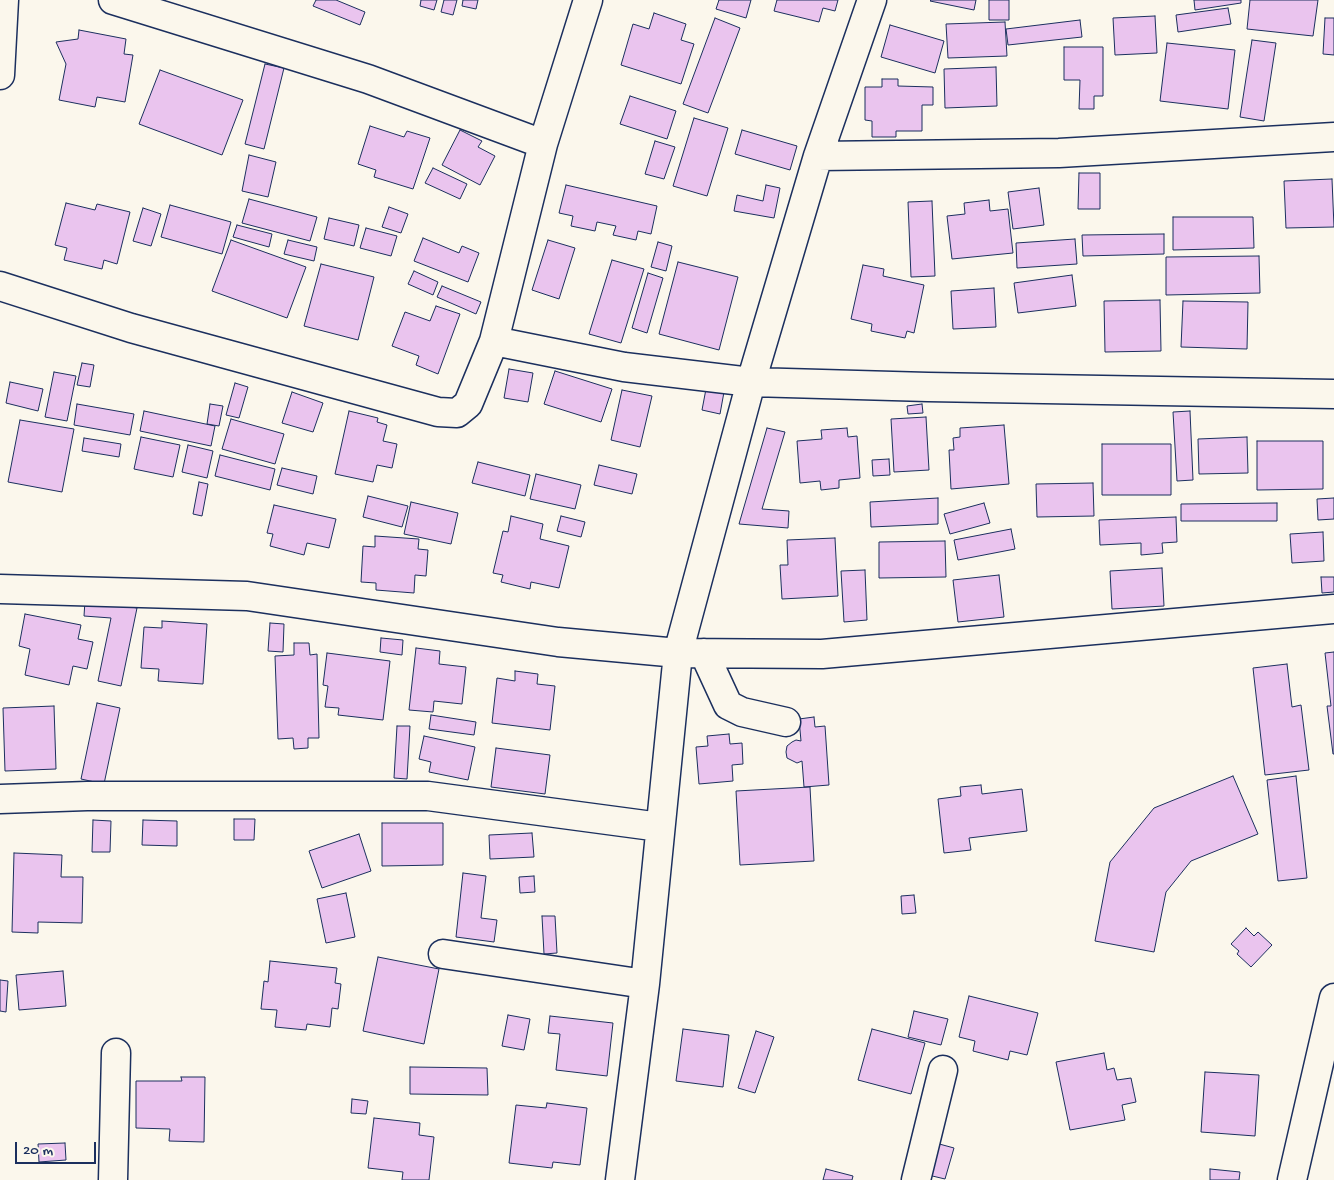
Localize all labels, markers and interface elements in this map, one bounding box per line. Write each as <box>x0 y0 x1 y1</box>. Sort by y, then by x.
scale bar <box>18 1132 99 1164</box>
text: 20 m <box>23 1142 53 1160</box>

